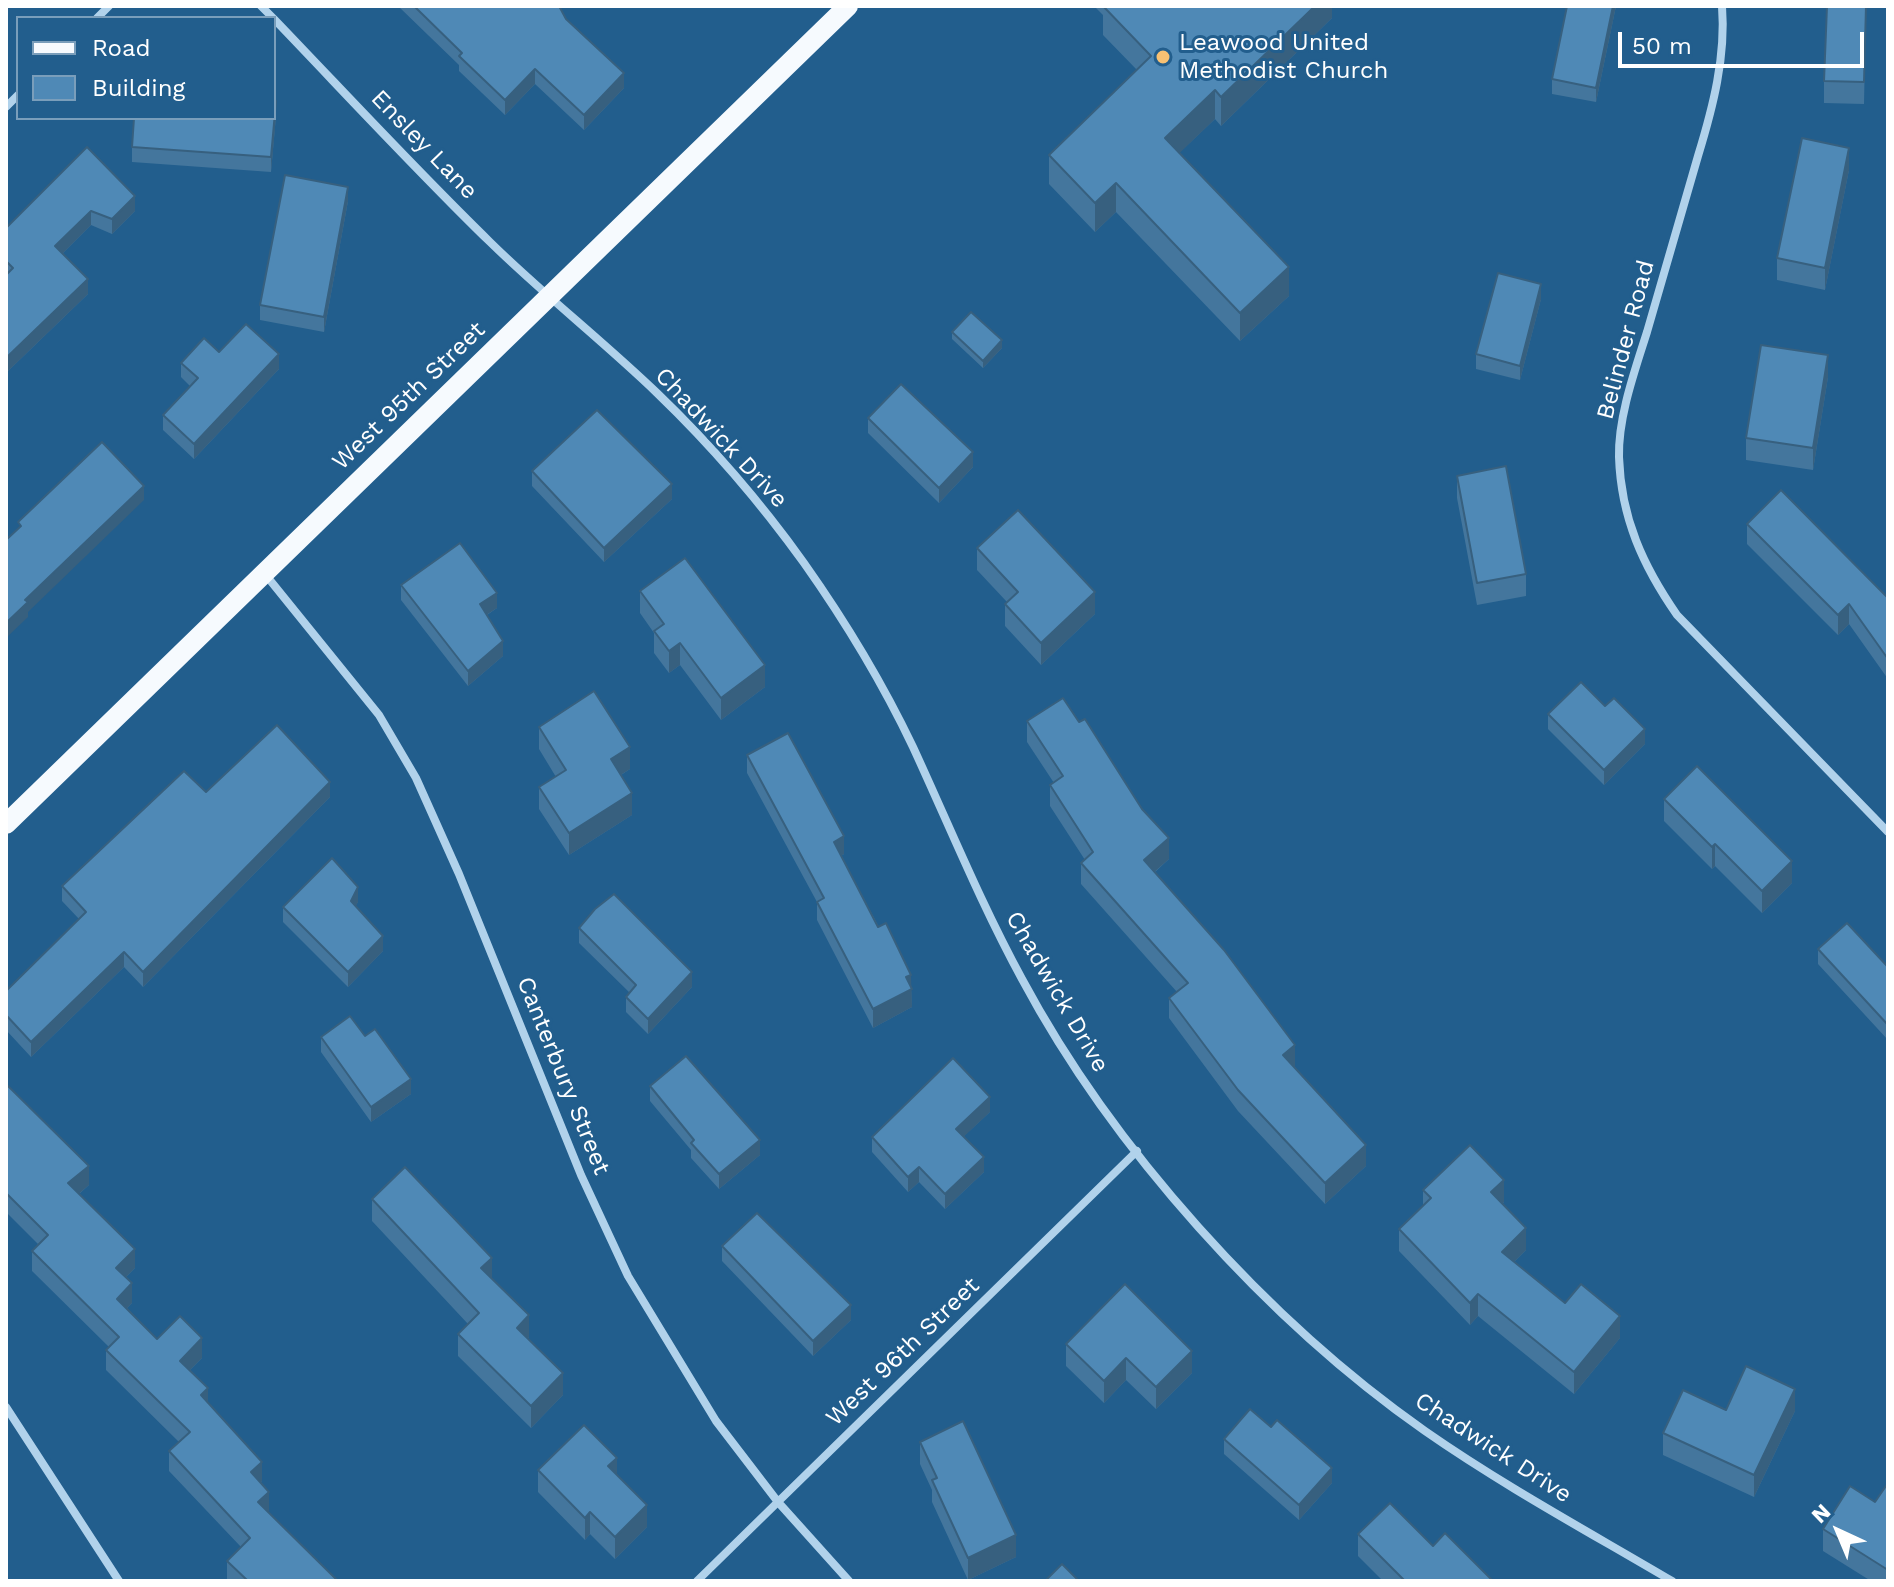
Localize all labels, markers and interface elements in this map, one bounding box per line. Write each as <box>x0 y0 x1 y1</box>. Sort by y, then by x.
legend <box>16 16 276 120</box>
scale bar <box>1622 16 1868 66</box>
place label: Leawood United Methodist Church <box>1179 29 1388 85</box>
text: 50 m <box>1632 32 1692 60</box>
text: Road <box>92 34 151 62</box>
marker: Leawood United Methodist Church <box>1154 48 1172 66</box>
text: Building <box>92 74 185 102</box>
street label: Ensley Lane <box>365 84 483 206</box>
street label: Belinder Road <box>1591 257 1661 423</box>
street label: West 95th Street <box>327 316 491 476</box>
street label: Chadwick Drive <box>649 362 793 514</box>
street label: Chadwick Drive <box>999 906 1115 1078</box>
street label: Canterbury Street <box>510 973 616 1179</box>
street label: West 96th Street <box>820 1272 986 1432</box>
street label: Chadwick Drive <box>1409 1387 1577 1509</box>
north arrow <box>1798 1491 1878 1571</box>
text: N <box>1806 1499 1836 1528</box>

